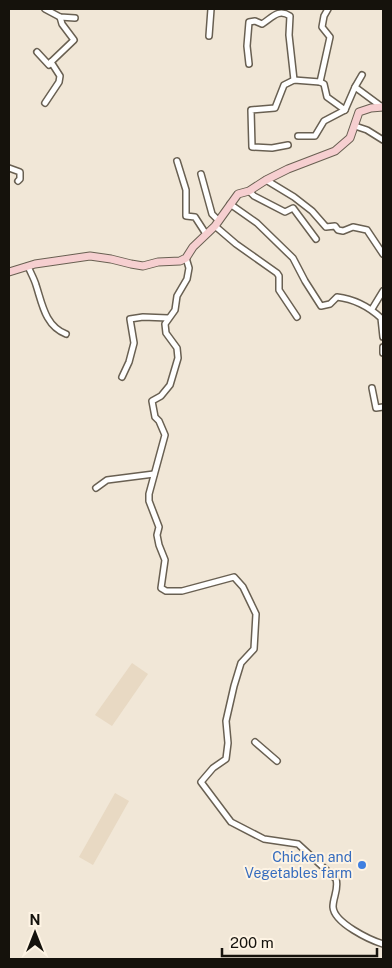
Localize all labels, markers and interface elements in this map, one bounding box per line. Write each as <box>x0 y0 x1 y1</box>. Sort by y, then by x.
place label: Chicken and Vegetables farm <box>245 849 352 881</box>
marker: Chicken and Vegetables farm <box>356 859 368 871</box>
north arrow <box>10 908 60 958</box>
text: N <box>30 912 40 928</box>
scale bar <box>222 926 377 958</box>
text: 200 m <box>230 934 274 951</box>

